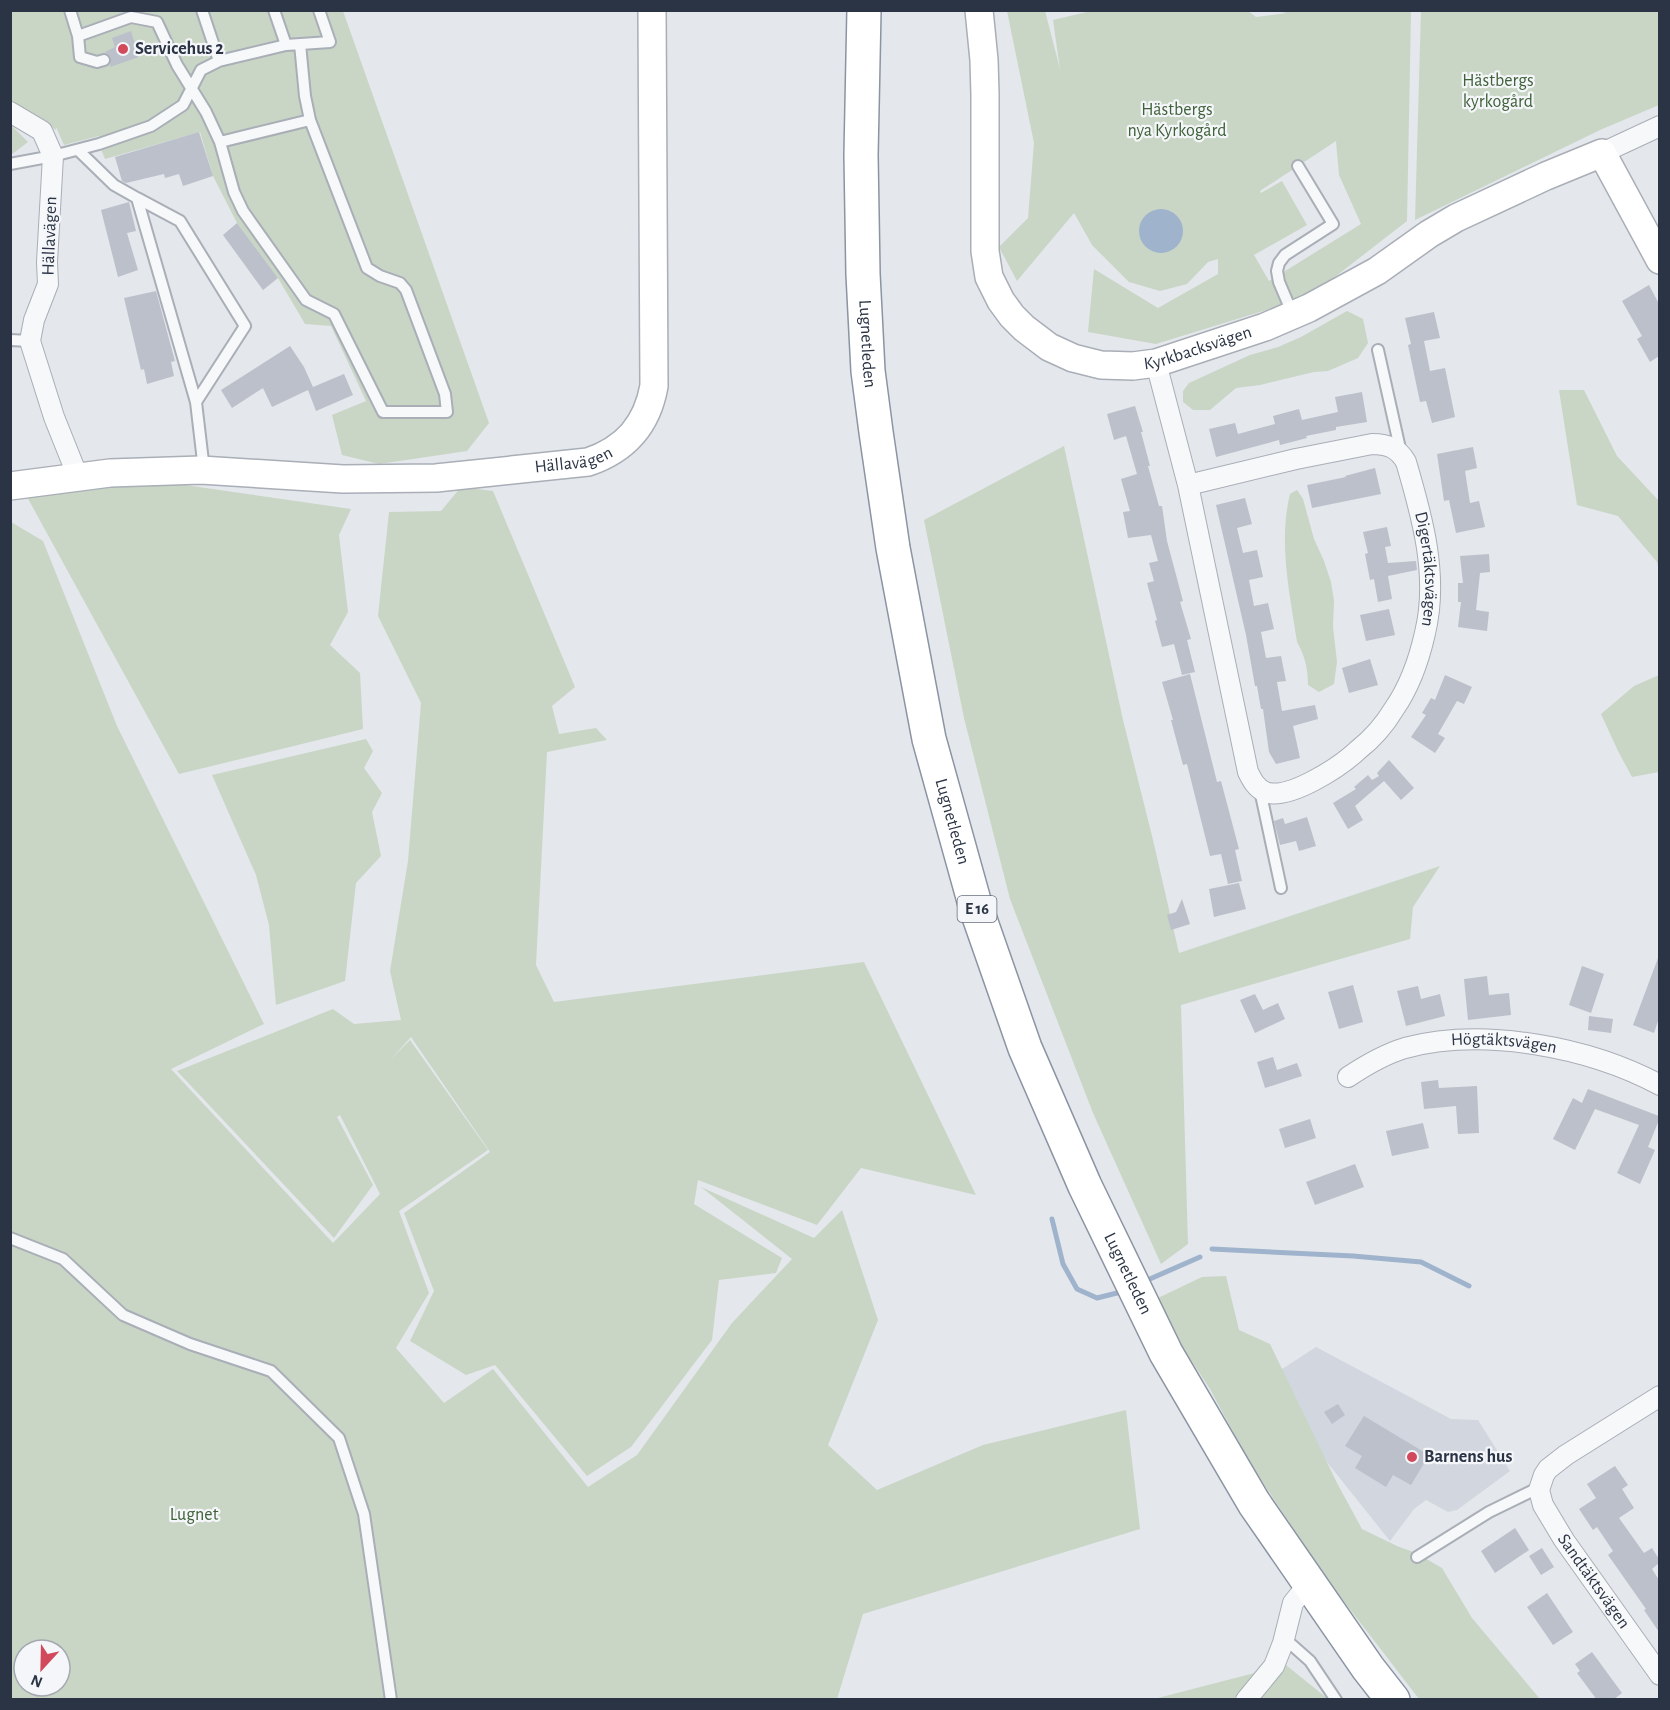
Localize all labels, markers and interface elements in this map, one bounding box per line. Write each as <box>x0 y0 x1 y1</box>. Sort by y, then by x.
place label: Servicehus 2 <box>135 40 224 58</box>
marker: Servicehus 2 <box>116 42 130 56</box>
park label: Hästbergs kyrkogård <box>1462 72 1534 111</box>
park label: Hästbergs nya Kyrkogård <box>1127 101 1227 140</box>
street label: Hällavägen <box>40 196 60 276</box>
street label: Lugnetleden <box>855 299 879 389</box>
street label: Kyrkbacksvägen <box>1143 323 1254 373</box>
street label: Hällavägen <box>534 444 616 477</box>
street label: Digertäktsvägen <box>1411 510 1439 628</box>
street label: Lugnetleden <box>931 777 972 867</box>
road number: E 16 <box>958 896 996 922</box>
street label: Högtäktsvägen <box>1450 1030 1558 1057</box>
street label: Lugnetleden <box>1100 1230 1155 1317</box>
place label: Barnens hus <box>1424 1448 1512 1466</box>
marker: Barnens hus <box>1405 1450 1419 1464</box>
park label: Lugnet <box>170 1506 219 1524</box>
street label: Sandtäktsvägen <box>1554 1531 1633 1632</box>
north arrow <box>12 1638 72 1698</box>
text: N <box>29 1671 45 1690</box>

